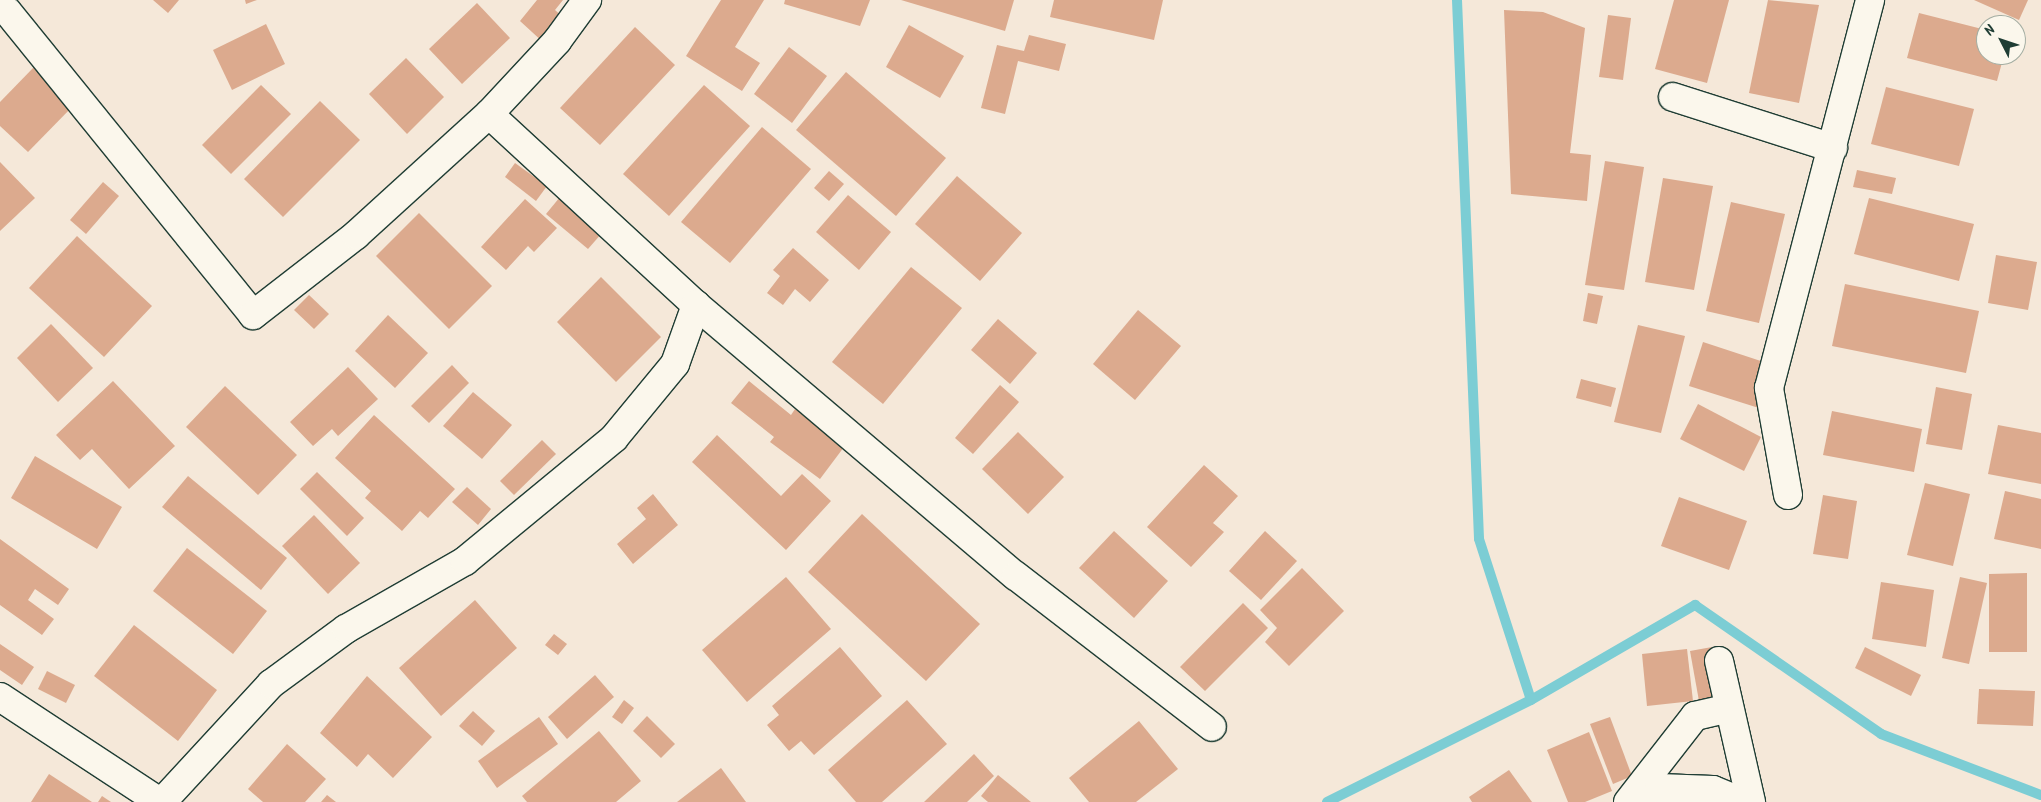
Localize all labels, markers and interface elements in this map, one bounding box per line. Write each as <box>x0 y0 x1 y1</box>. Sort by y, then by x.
north arrow <box>1976 15 2026 65</box>
text: N <box>1979 20 2002 41</box>

